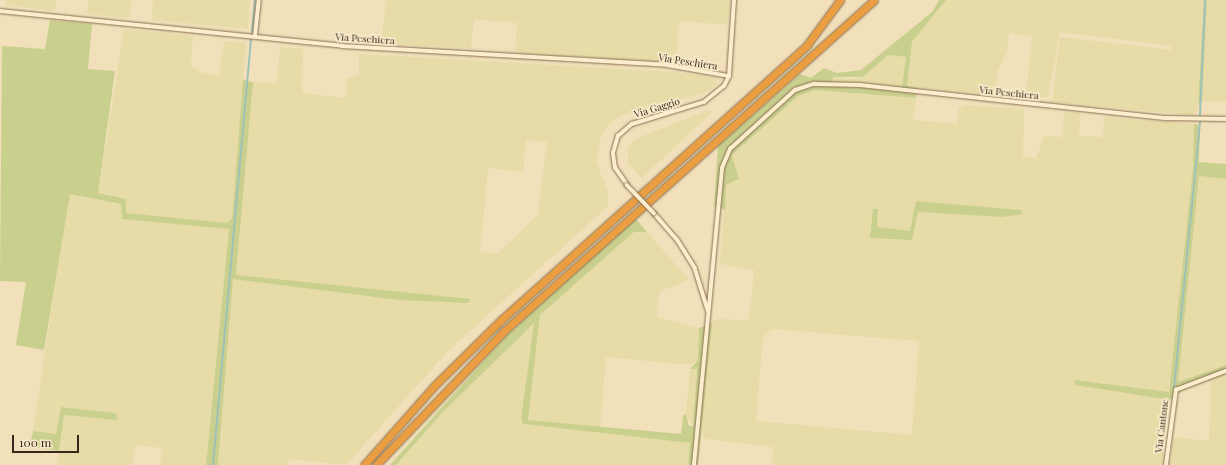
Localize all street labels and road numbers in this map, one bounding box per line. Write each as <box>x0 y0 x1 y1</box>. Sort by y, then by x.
street label: Via Peschiera <box>335 31 395 47</box>
street label: Via Peschiera <box>658 51 718 73</box>
street label: Via Peschiera <box>979 84 1039 102</box>
street label: Via Gaggio <box>633 95 681 121</box>
street label: Via Cantone <box>1153 398 1171 454</box>

